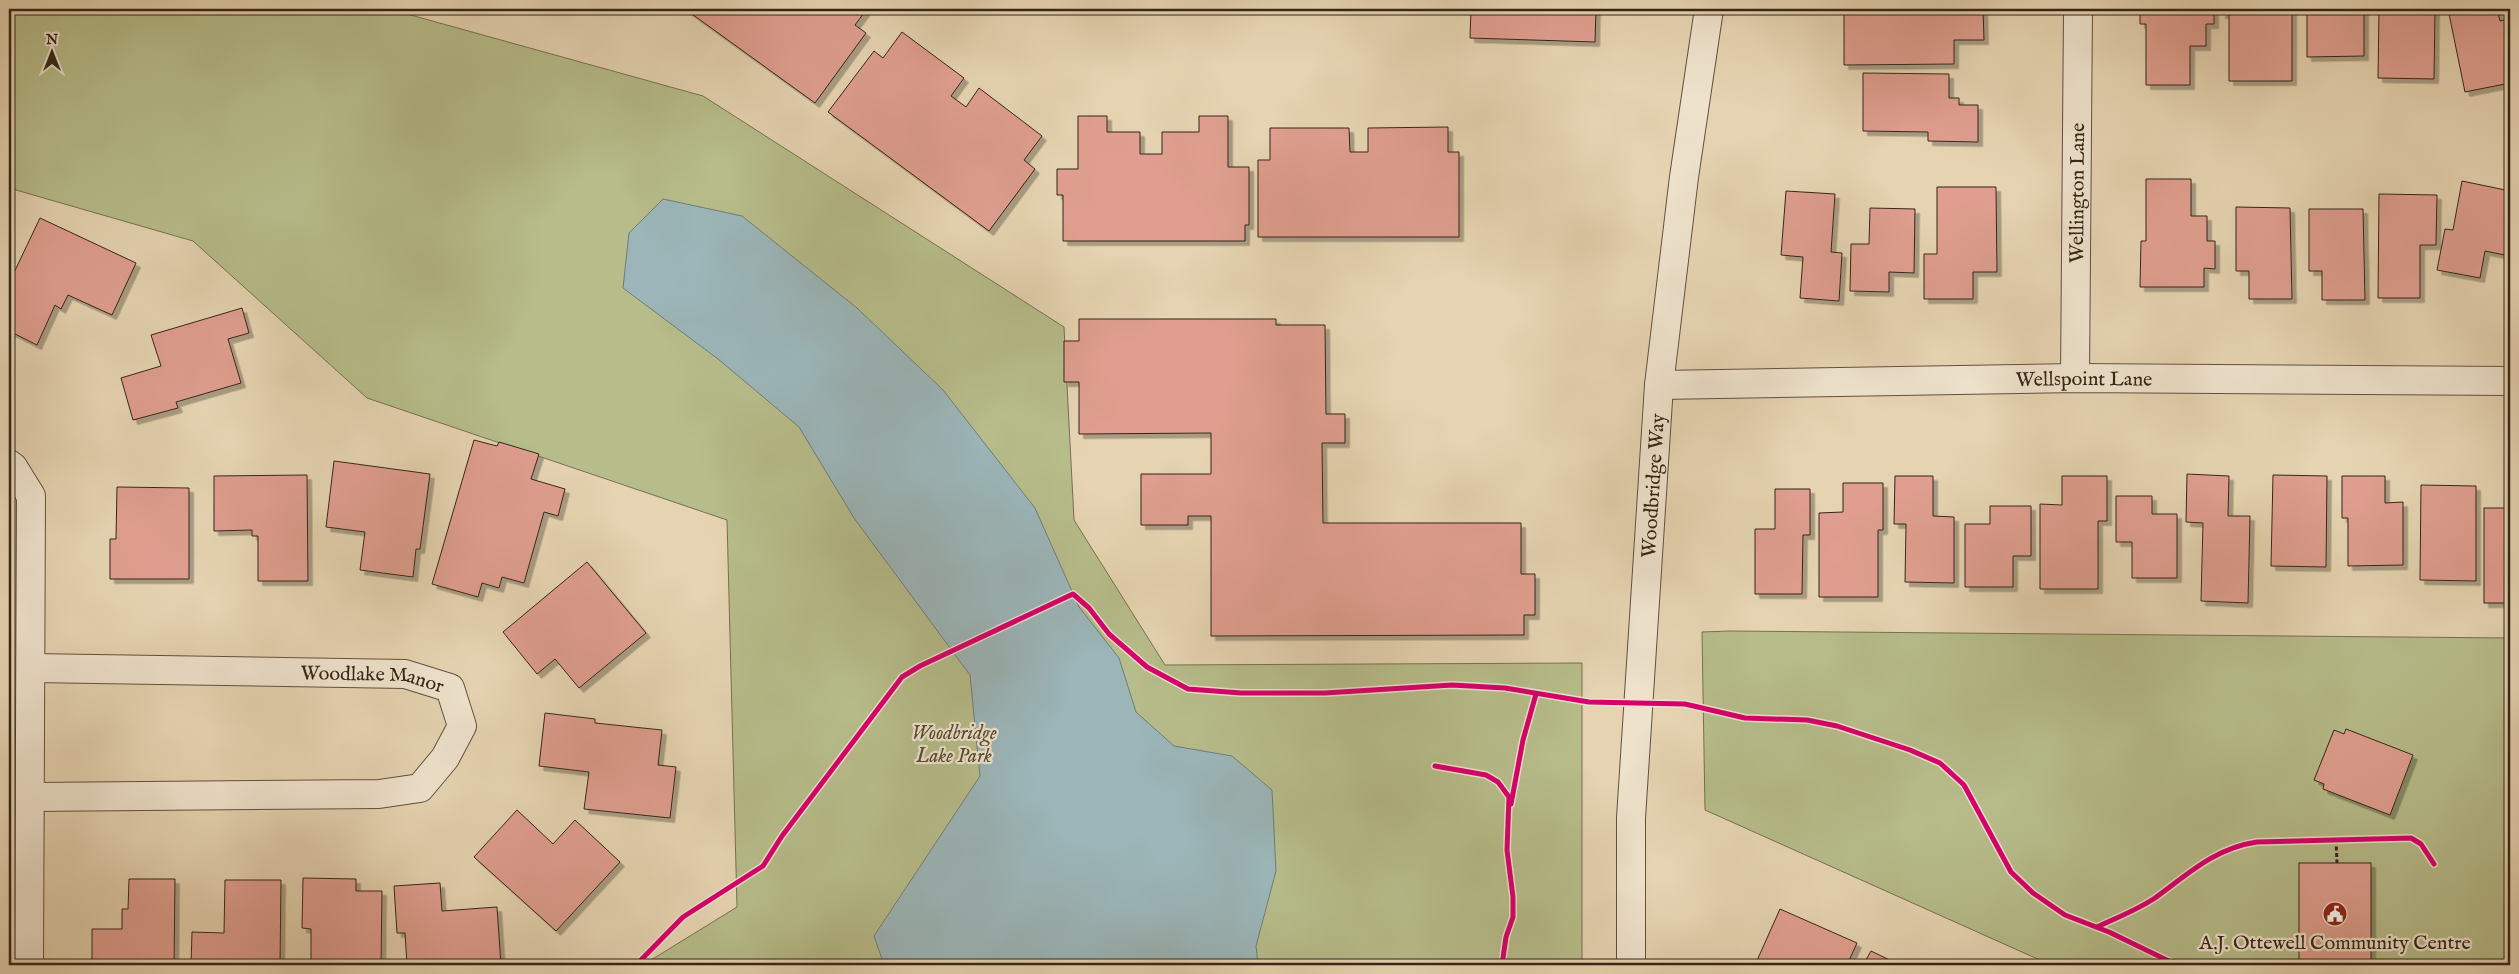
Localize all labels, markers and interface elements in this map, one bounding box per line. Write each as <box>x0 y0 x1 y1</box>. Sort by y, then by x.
north arrow <box>28 28 78 78</box>
text: N <box>45 31 58 49</box>
street label: Wellington Lane <box>2065 123 2091 263</box>
street label: Wellspoint Lane <box>2015 367 2152 393</box>
street label: Woodbridge Way <box>1637 413 1671 559</box>
street label: Woodlake Manor <box>300 661 447 700</box>
park label: Woodbridge Lake Park <box>911 721 997 769</box>
public building icon: A.J. Ottewell Community Centre <box>2322 901 2348 927</box>
place label: A.J. Ottewell Community Centre <box>2198 931 2471 956</box>

